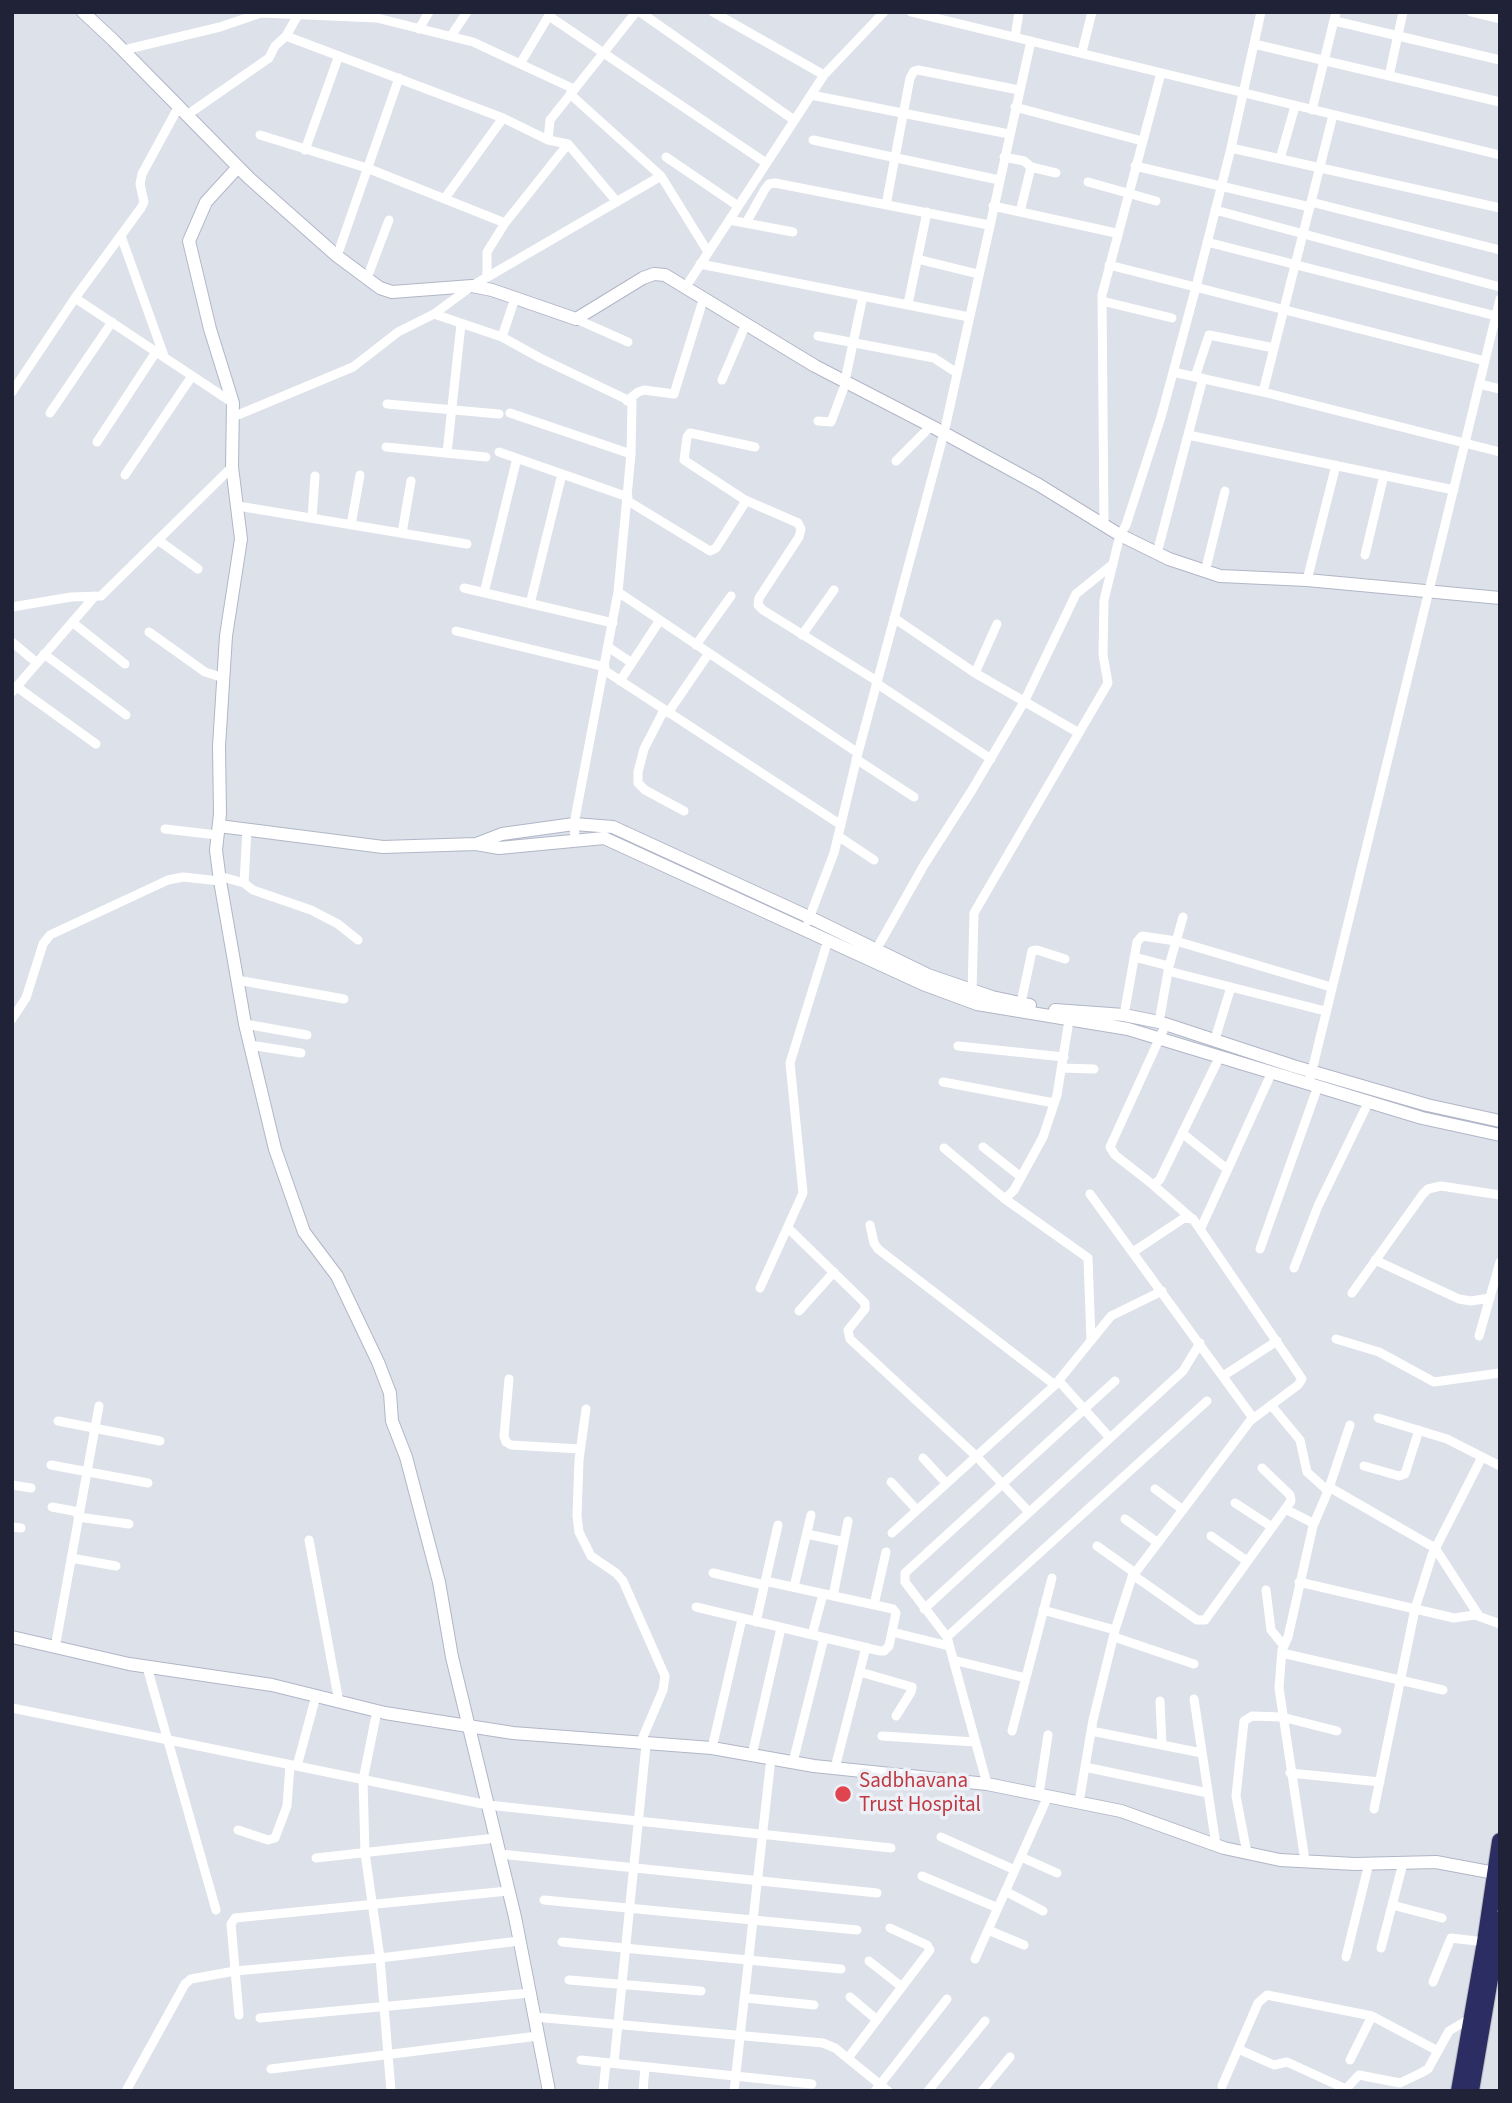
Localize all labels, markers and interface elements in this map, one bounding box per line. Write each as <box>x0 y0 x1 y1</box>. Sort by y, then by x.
place label: Sadbhavana Trust Hospital <box>859 1769 981 1819</box>
marker: Sadbhavana Trust Hospital <box>833 1784 853 1804</box>

